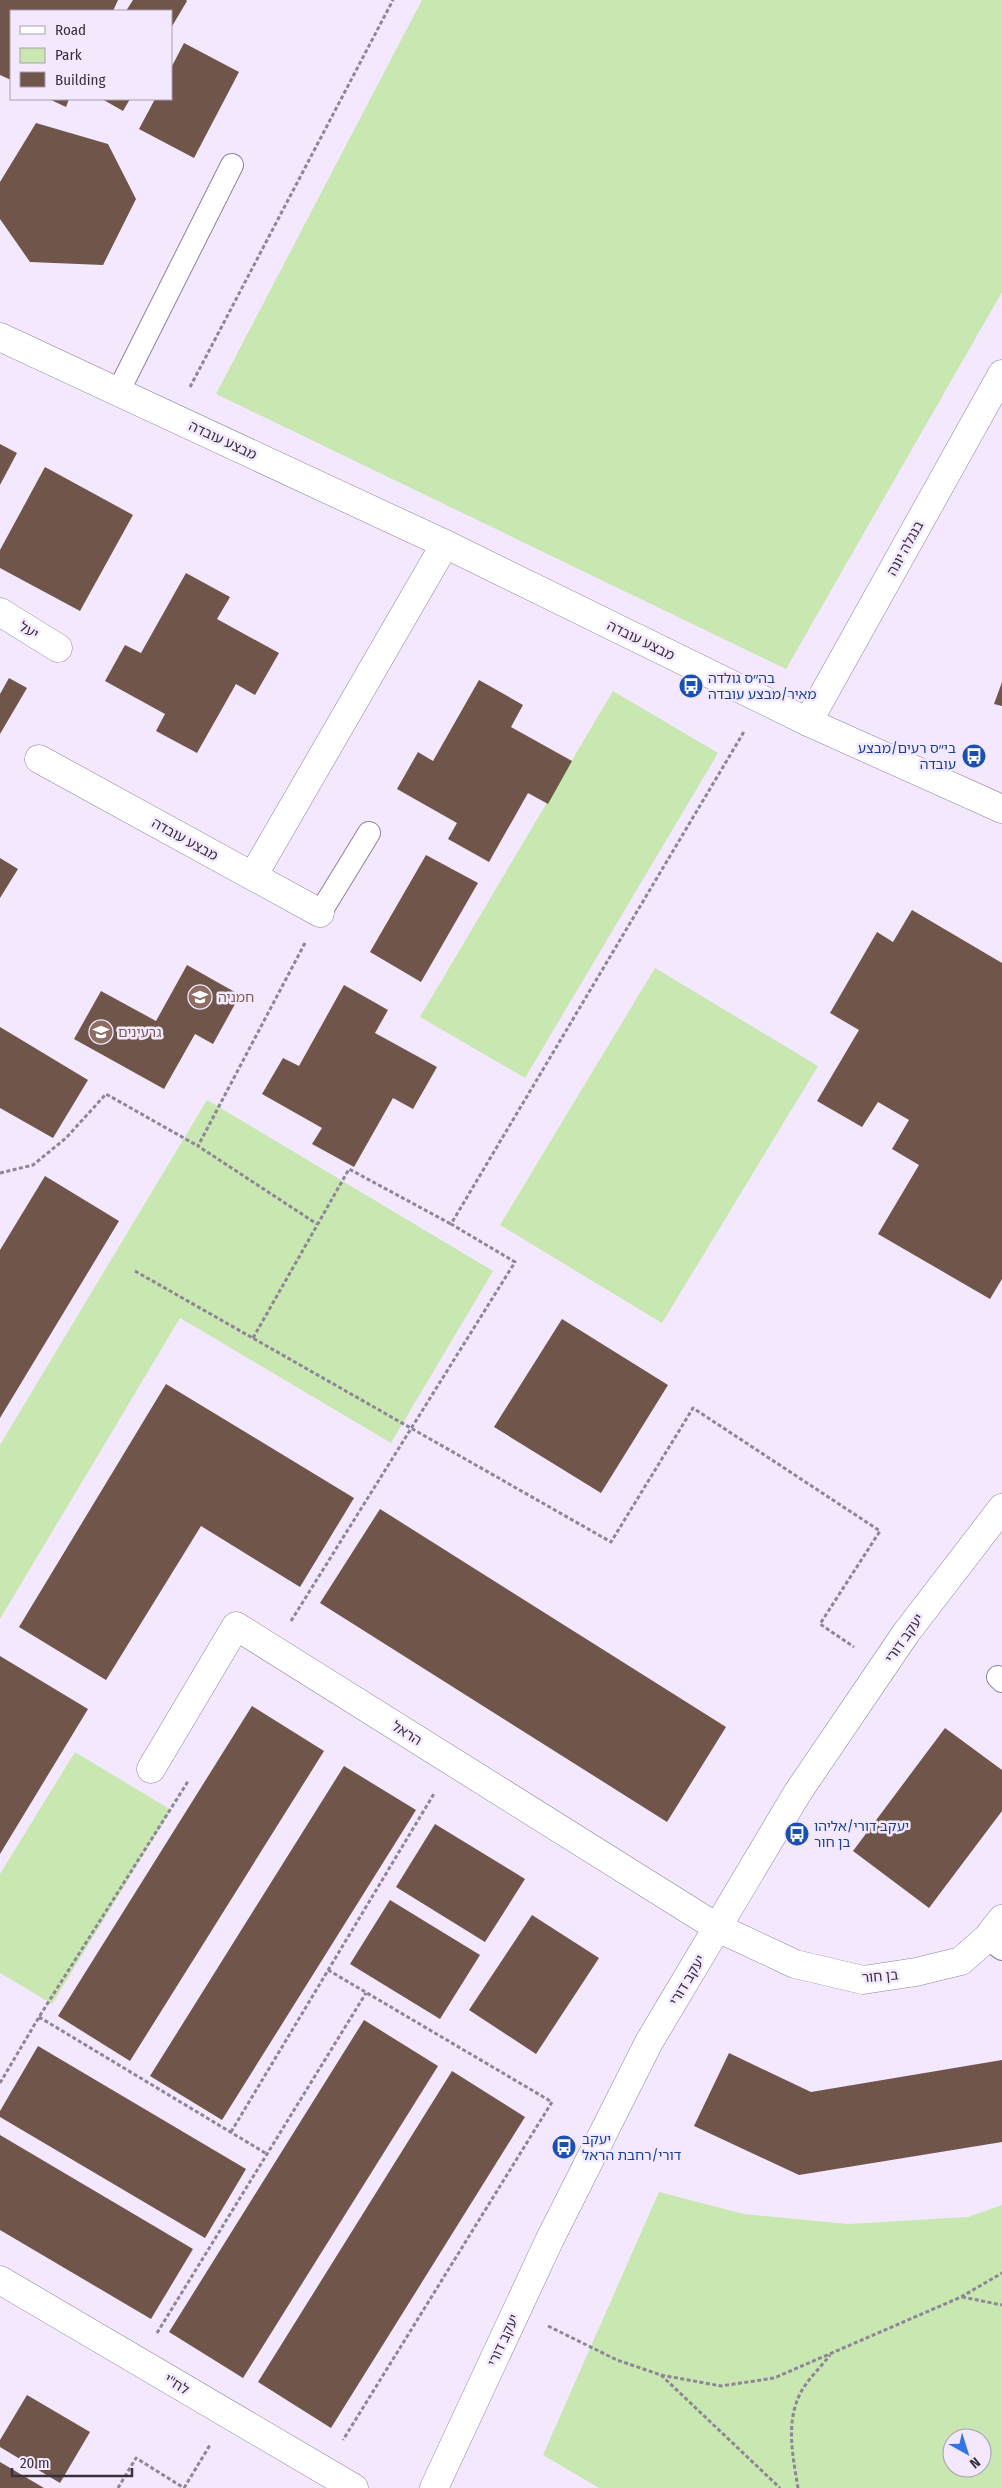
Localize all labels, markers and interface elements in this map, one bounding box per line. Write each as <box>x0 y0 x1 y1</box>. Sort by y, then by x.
legend <box>10 10 172 100</box>
text: Road <box>55 21 86 39</box>
text: Park <box>55 46 82 64</box>
text: Building <box>55 71 106 89</box>
street label: מבצע עובדה <box>186 417 259 464</box>
street label: בנגלה יונה <box>883 518 927 579</box>
street label: מבצע עובדה <box>604 617 677 664</box>
street label: יעל <box>16 618 42 643</box>
place label: בה״ס גולדה מאיר/מבצע עובדה <box>708 670 817 703</box>
bus stop icon: בה״ס גולדה מאיר/מבצע עובדה <box>678 673 704 699</box>
place label: בי״ס רעים/מבצע עובדה <box>858 740 956 773</box>
bus stop icon: בי״ס רעים/מבצע עובדה <box>961 743 987 769</box>
street label: מבצע עובדה <box>149 814 221 865</box>
school or university icon: חמניה <box>187 984 213 1010</box>
place label: חמניה <box>218 989 254 1006</box>
school or university icon: גרעינים <box>88 1019 114 1045</box>
place label: גרעינים <box>118 1024 161 1041</box>
street label: יעקב דורי <box>881 1611 927 1666</box>
street label: הראל <box>389 1718 425 1749</box>
place label: יעקב דורי/אליהו בן חור <box>814 1818 909 1851</box>
bus stop icon: יעקב דורי/אליהו בן חור <box>784 1821 810 1847</box>
street label: יעקב דורי <box>666 1952 709 2008</box>
street label: בן חור <box>861 1966 899 1987</box>
place label: יעקב דורי/רחבת הראל <box>582 2131 682 2164</box>
bus stop icon: יעקב דורי/רחבת הראל <box>551 2134 577 2160</box>
street label: יעקב דורי <box>484 2311 523 2369</box>
street label: לח"י <box>161 2370 192 2398</box>
north arrow <box>942 2428 992 2478</box>
scale bar <box>12 2446 132 2478</box>
text: N <box>966 2453 983 2472</box>
text: 20 m <box>20 2454 50 2472</box>

